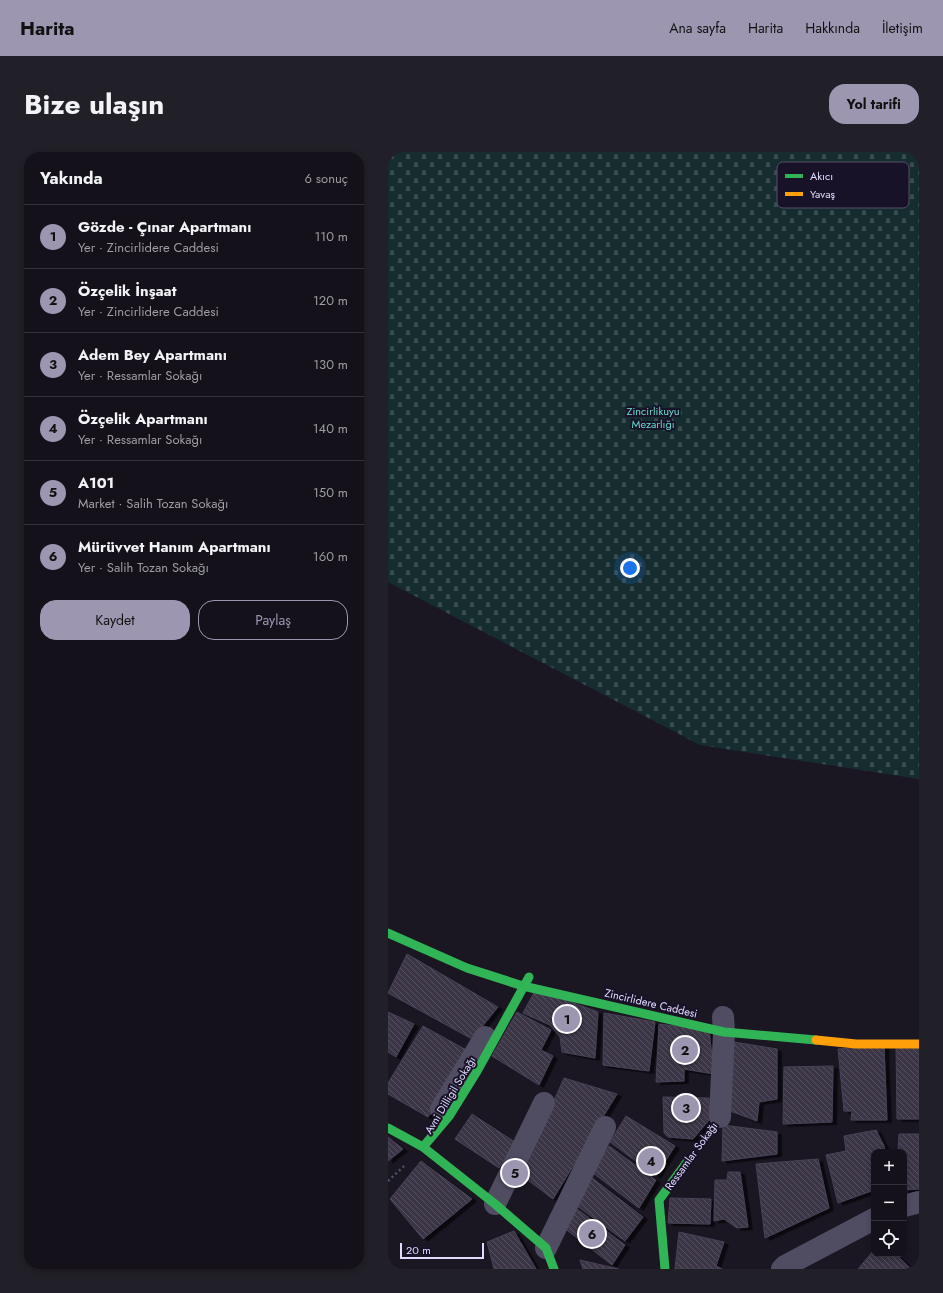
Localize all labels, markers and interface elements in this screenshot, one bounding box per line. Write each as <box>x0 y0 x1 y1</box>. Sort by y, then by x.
text: Harita <box>20 15 75 42</box>
text: Ana sayfa <box>669 18 726 38</box>
text: Harita <box>748 18 783 38</box>
text: Hakkında <box>805 18 860 38</box>
text: İletişim <box>882 18 923 38</box>
text: Bize ulaşın <box>24 84 164 125</box>
button: Yol tarifi <box>829 84 919 124</box>
legend <box>777 162 909 208</box>
text: Yakında <box>40 166 103 190</box>
text: Akıcı <box>810 168 833 184</box>
text: 6 sonuç <box>304 169 348 188</box>
text: Yavaş <box>810 186 835 202</box>
text: Gözde - Çınar Apartmanı <box>78 216 251 238</box>
text: 1 <box>50 227 56 246</box>
text: 110 m <box>314 227 348 246</box>
text: Yer · Zincirlidere Caddesi <box>78 238 219 257</box>
text: Özçelik İnşaat <box>78 280 176 302</box>
text: 2 <box>49 291 57 310</box>
text: 120 m <box>313 291 348 310</box>
text: Yer · Zincirlidere Caddesi <box>78 302 219 321</box>
text: Adem Bey Apartmanı <box>78 344 227 366</box>
text: 3 <box>49 355 57 374</box>
text: 130 m <box>313 355 348 374</box>
text: Yer · Ressamlar Sokağı <box>78 366 202 385</box>
park label: Zincirlikuyu Mezarlığı <box>626 403 680 432</box>
text: Özçelik Apartmanı <box>78 408 208 430</box>
text: 4 <box>48 419 58 438</box>
text: 140 m <box>313 419 348 438</box>
text: Yer · Ressamlar Sokağı <box>78 430 202 449</box>
text: A101 <box>78 472 114 494</box>
text: 5 <box>49 483 57 502</box>
text: 150 m <box>313 483 348 502</box>
text: Market · Salih Tozan Sokağı <box>78 494 228 513</box>
text: Mürüvvet Hanım Apartmanı <box>78 536 271 558</box>
text: 6 <box>49 547 57 566</box>
text: 160 m <box>313 547 348 566</box>
text: Yer · Salih Tozan Sokağı <box>78 558 209 577</box>
your location <box>620 558 640 578</box>
button: Kaydet <box>40 600 190 640</box>
button: Paylaş <box>198 600 348 640</box>
street label: Zincirlidere Caddesi <box>603 985 699 1021</box>
pin: 1 <box>554 1004 580 1034</box>
pin: 2 <box>672 1035 698 1065</box>
street label: Avni Dilligil Sokağı <box>420 1053 480 1137</box>
pin: 3 <box>673 1093 699 1123</box>
street label: Ressamlar Sokağı <box>661 1119 721 1193</box>
pin: 4 <box>638 1146 664 1176</box>
map controls <box>871 1149 907 1257</box>
button: + <box>871 1149 907 1185</box>
pin: 5 <box>502 1158 528 1188</box>
button: − <box>871 1185 907 1221</box>
pin: 6 <box>579 1219 605 1249</box>
button: locate <box>871 1221 907 1257</box>
scale bar <box>400 1241 484 1260</box>
text: 20 m <box>406 1242 431 1258</box>

